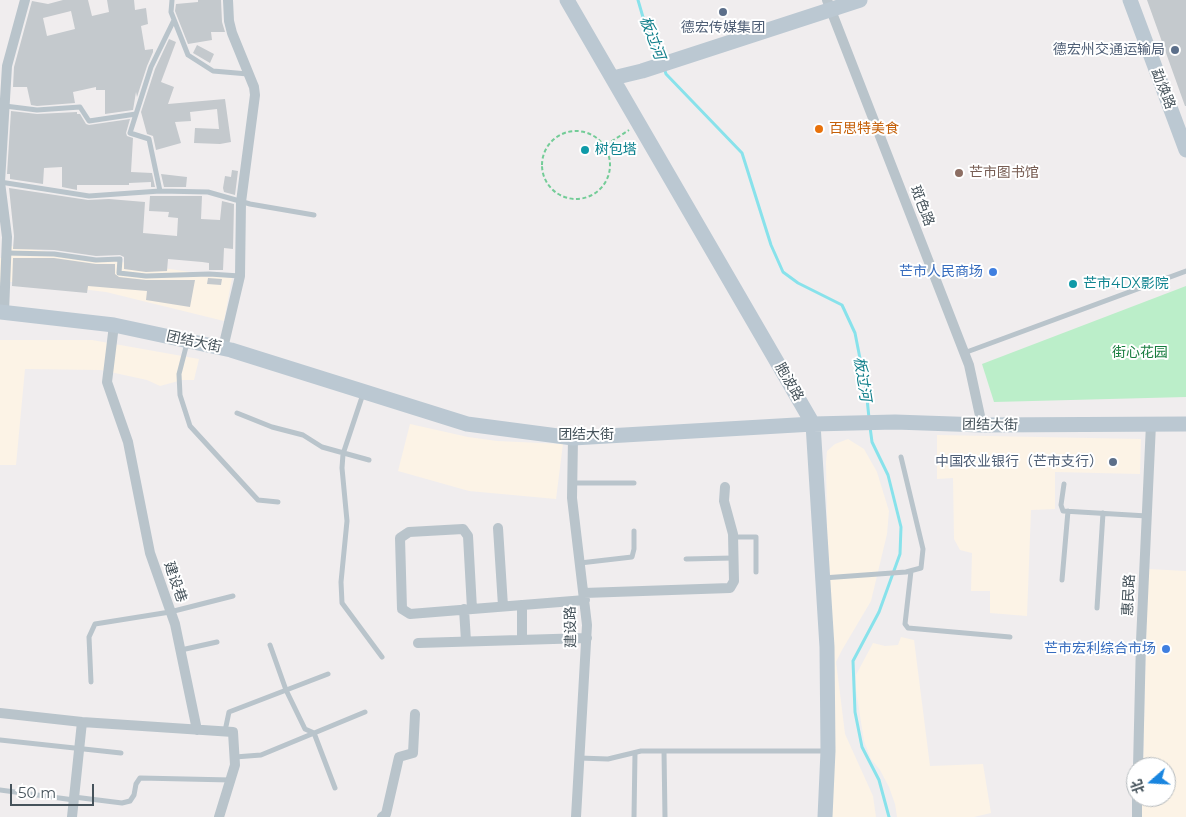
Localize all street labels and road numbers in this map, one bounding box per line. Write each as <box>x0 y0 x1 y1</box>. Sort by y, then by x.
street label: 勐焕路 <box>1148 66 1178 112</box>
street label: 斑色路 <box>907 183 937 229</box>
street label: 团结大街 <box>165 328 223 356</box>
street label: 胞波路 <box>771 360 807 404</box>
street label: 团结大街 <box>962 416 1018 434</box>
street label: 团结大街 <box>558 427 614 443</box>
street label: 建设巷 <box>160 559 190 605</box>
street label: 惠民路 <box>1120 574 1138 616</box>
street label: 建设路 <box>562 606 580 648</box>

